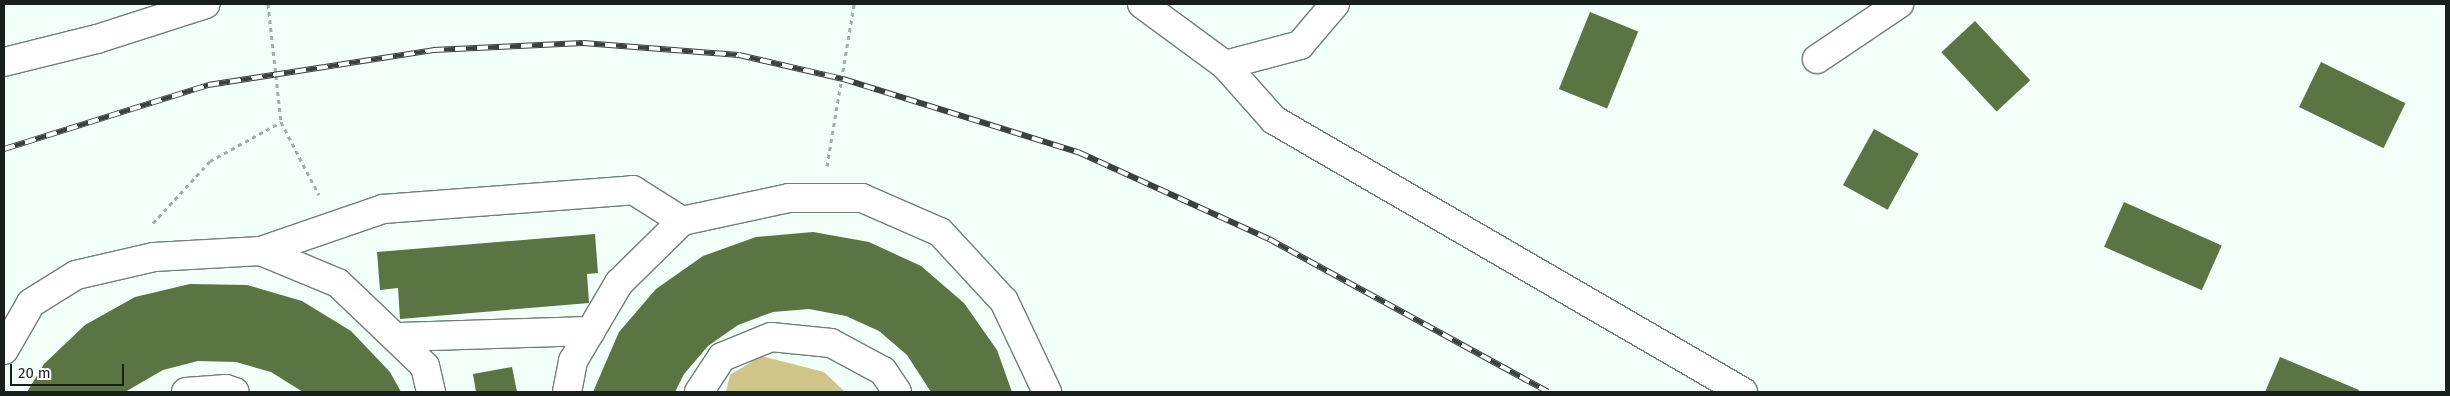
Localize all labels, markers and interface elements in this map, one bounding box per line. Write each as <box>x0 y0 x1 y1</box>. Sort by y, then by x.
scale bar <box>12 354 126 386</box>
text: 20 m <box>18 364 51 382</box>

